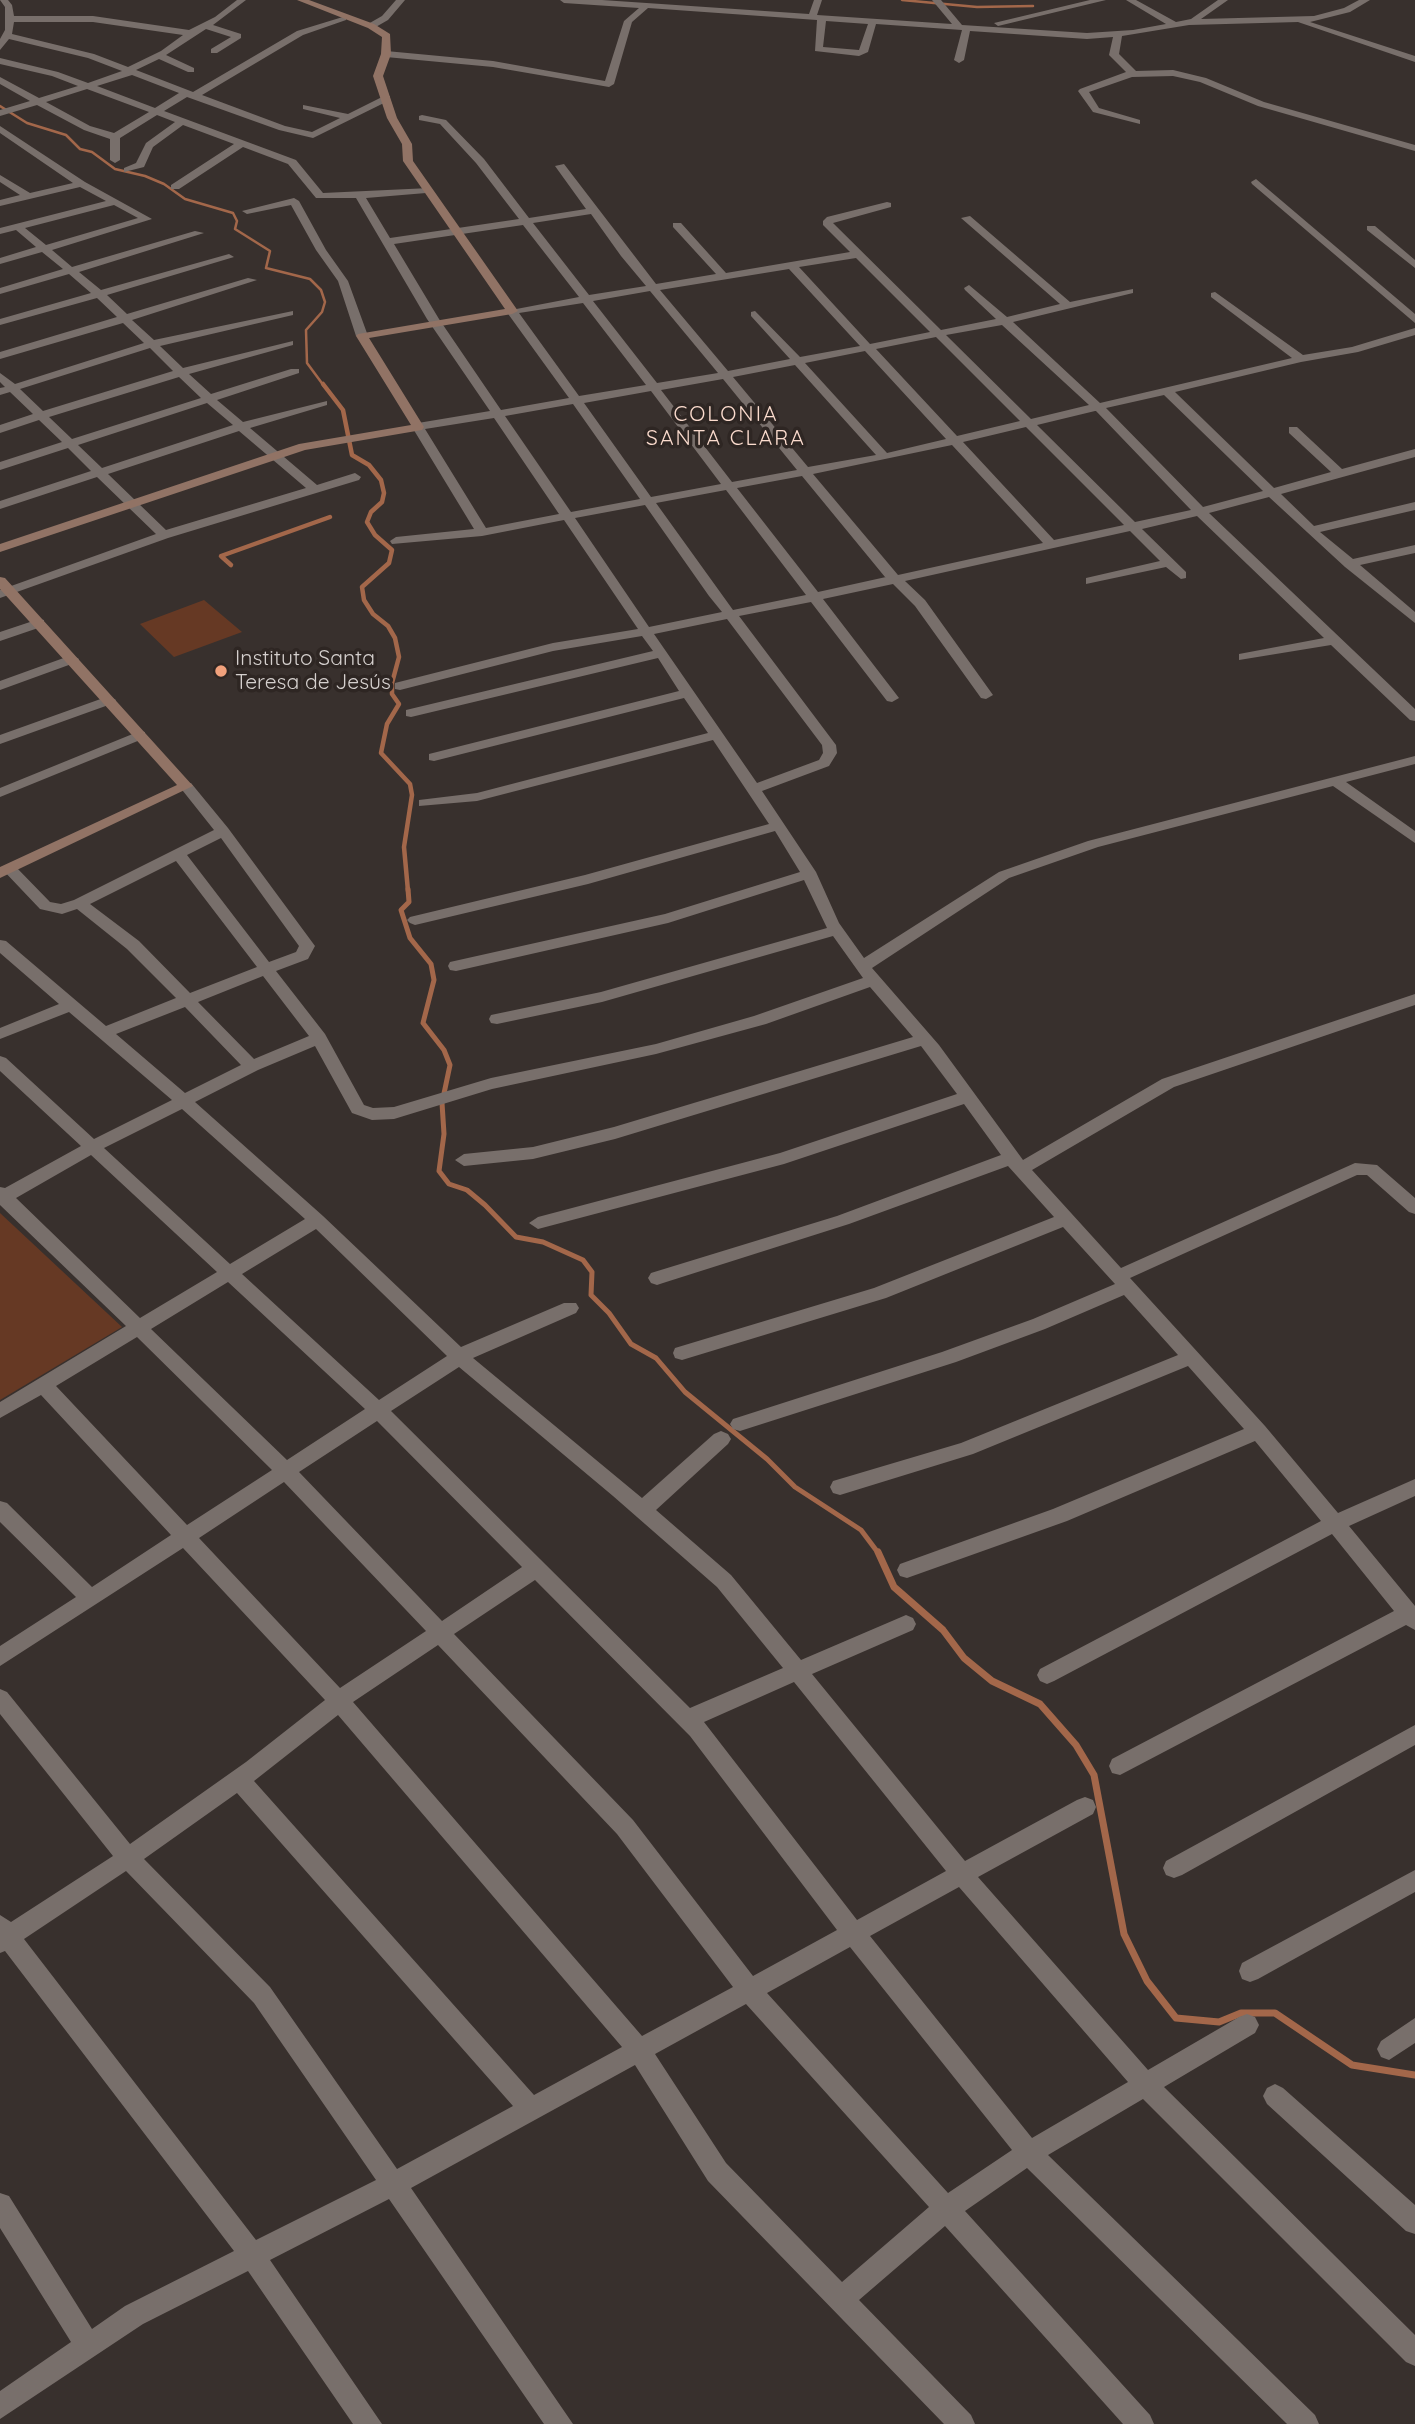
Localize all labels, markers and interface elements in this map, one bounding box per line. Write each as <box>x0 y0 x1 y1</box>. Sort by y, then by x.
district label: COLONIA SANTA CLARA <box>647 402 805 452</box>
place label: Instituto Santa Teresa de Jesús <box>235 646 391 696</box>
marker: Instituto Santa Teresa de Jesús <box>213 663 229 679</box>

